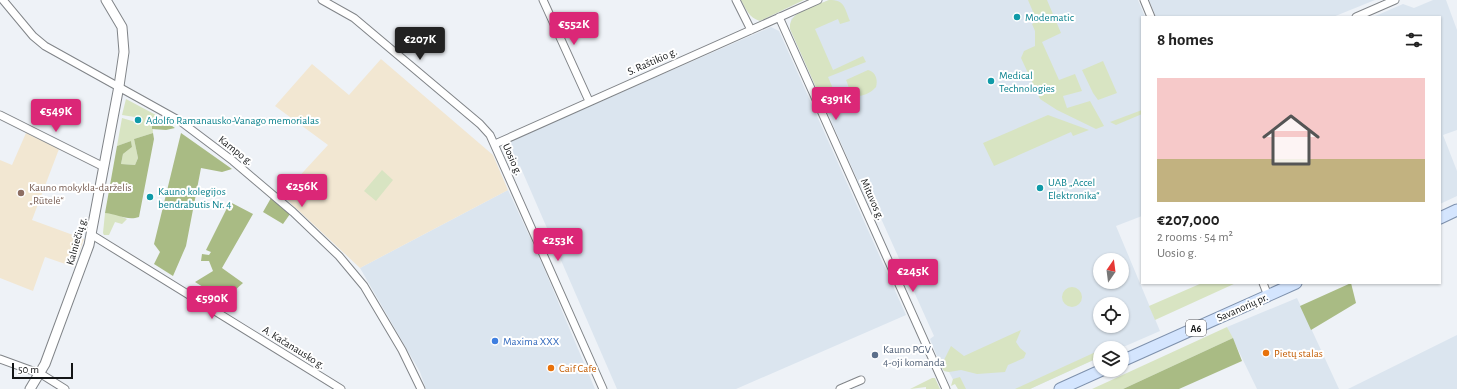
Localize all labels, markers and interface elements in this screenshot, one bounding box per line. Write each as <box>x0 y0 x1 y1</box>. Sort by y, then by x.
pin: €552K <box>546 12 602 46</box>
marker: Modematic <box>1012 12 1022 22</box>
place label: Modematic <box>1025 12 1075 23</box>
text: €552K <box>558 18 590 31</box>
pin: €207K <box>392 27 448 61</box>
icon: filters <box>1403 29 1425 51</box>
text: 8 homes <box>1157 31 1214 48</box>
text: €207K <box>404 33 436 46</box>
street label: S. Raštikio g. <box>626 46 679 77</box>
place label: Medical Technologies <box>999 70 1055 94</box>
marker: Medical Technologies <box>986 76 996 86</box>
pin: €391K <box>808 87 864 121</box>
text: €391K <box>821 93 851 106</box>
pin: €549K <box>28 99 84 133</box>
icon: home <box>1255 104 1327 176</box>
text: €549K <box>40 105 72 118</box>
marker: Adolfo Ramanausko-Vanago memorialas <box>133 115 143 125</box>
place label: Adolfo Ramanausko-Vanago memorialas <box>146 115 319 126</box>
street label: Kampo g. <box>216 134 255 167</box>
street label: Uosio g. <box>501 142 524 177</box>
pin: €256K <box>274 174 330 208</box>
street label: Mituvos g. <box>859 177 887 222</box>
place label: UAB „Accel Elektronika“ <box>1048 177 1100 201</box>
text: €256K <box>286 180 318 193</box>
place label: Kauno mokykla-darželis „Rūtelė“ <box>29 182 132 206</box>
marker: UAB „Accel Elektronika“ <box>1035 183 1045 193</box>
place label: Kauno kolegijos bendrabutis Nr. 4 <box>158 186 232 210</box>
marker: Kauno mokykla-darželis „Rūtelė“ <box>16 188 26 198</box>
marker: Kauno kolegijos bendrabutis Nr. 4 <box>145 192 155 202</box>
text: €207,000 <box>1157 211 1220 228</box>
street label: Kalniečių g. <box>64 216 89 266</box>
pin: €253K <box>530 228 586 262</box>
text: 2 rooms · 54 m² <box>1157 231 1233 244</box>
text: €253K <box>542 234 574 247</box>
text: Uosio g. <box>1157 247 1197 260</box>
north arrow <box>1093 253 1129 289</box>
map controls <box>1093 253 1129 377</box>
pin: €245K <box>885 259 941 293</box>
text: €245K <box>897 265 929 278</box>
pin: €590K <box>184 286 240 320</box>
street label: Savanorių pr. <box>1215 291 1269 324</box>
text: €590K <box>196 292 228 305</box>
button: locate <box>1093 297 1129 333</box>
road number: A6 <box>1186 320 1206 336</box>
street label: A. Kačanausko g. <box>261 324 327 371</box>
marker: Maxima XXX <box>490 336 500 346</box>
place label: Maxima XXX <box>503 336 560 347</box>
button: layers <box>1093 341 1129 377</box>
place label: Kauno PGV 4-oji komanda <box>883 344 945 368</box>
marker: Pietų stalas <box>1261 348 1271 358</box>
place label: Pietų stalas <box>1274 348 1323 359</box>
marker: Kauno PGV 4-oji komanda <box>870 350 880 360</box>
scale bar <box>12 361 73 380</box>
marker: Caif Cafe <box>546 363 556 373</box>
place label: Caif Cafe <box>559 363 597 374</box>
text: 50 m <box>18 364 39 375</box>

